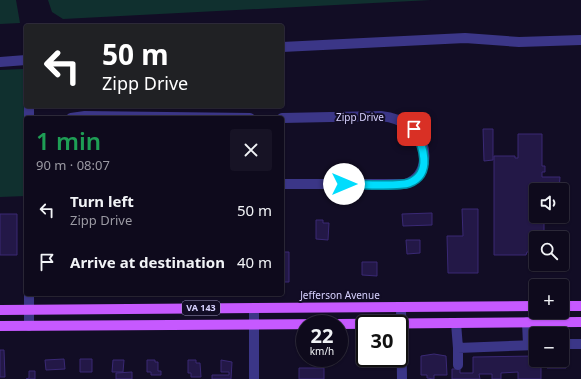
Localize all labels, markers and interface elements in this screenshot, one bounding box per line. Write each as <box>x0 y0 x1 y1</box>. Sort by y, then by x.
text: 50 m <box>102 35 169 73</box>
icon: left <box>36 40 88 92</box>
text: Zipp Drive <box>102 71 188 95</box>
street label: Zipp Drive <box>336 110 384 124</box>
pin <box>397 112 431 146</box>
icon: arrive <box>403 118 425 140</box>
text: 1 min <box>36 124 101 157</box>
button: close <box>230 129 272 171</box>
text: 90 m · 08:07 <box>36 156 110 174</box>
position arrow <box>323 163 365 205</box>
map controls <box>529 183 569 367</box>
button: sound <box>529 183 569 223</box>
text: Turn left <box>70 191 134 211</box>
icon: left <box>36 199 58 221</box>
text: 50 m <box>237 200 272 220</box>
text: Zipp Drive <box>70 211 132 229</box>
button: search <box>529 231 569 271</box>
icon: arrive <box>36 251 58 273</box>
text: Arrive at destination <box>70 252 225 272</box>
text: 40 m <box>237 252 272 272</box>
button: + <box>529 279 569 319</box>
street label: Jefferson Avenue <box>299 288 380 302</box>
road number: VA 143 <box>182 301 220 315</box>
speed limit sign: 30 <box>356 315 408 367</box>
text: 22 <box>311 322 333 349</box>
button: − <box>529 327 569 367</box>
text: km/h <box>310 344 334 358</box>

